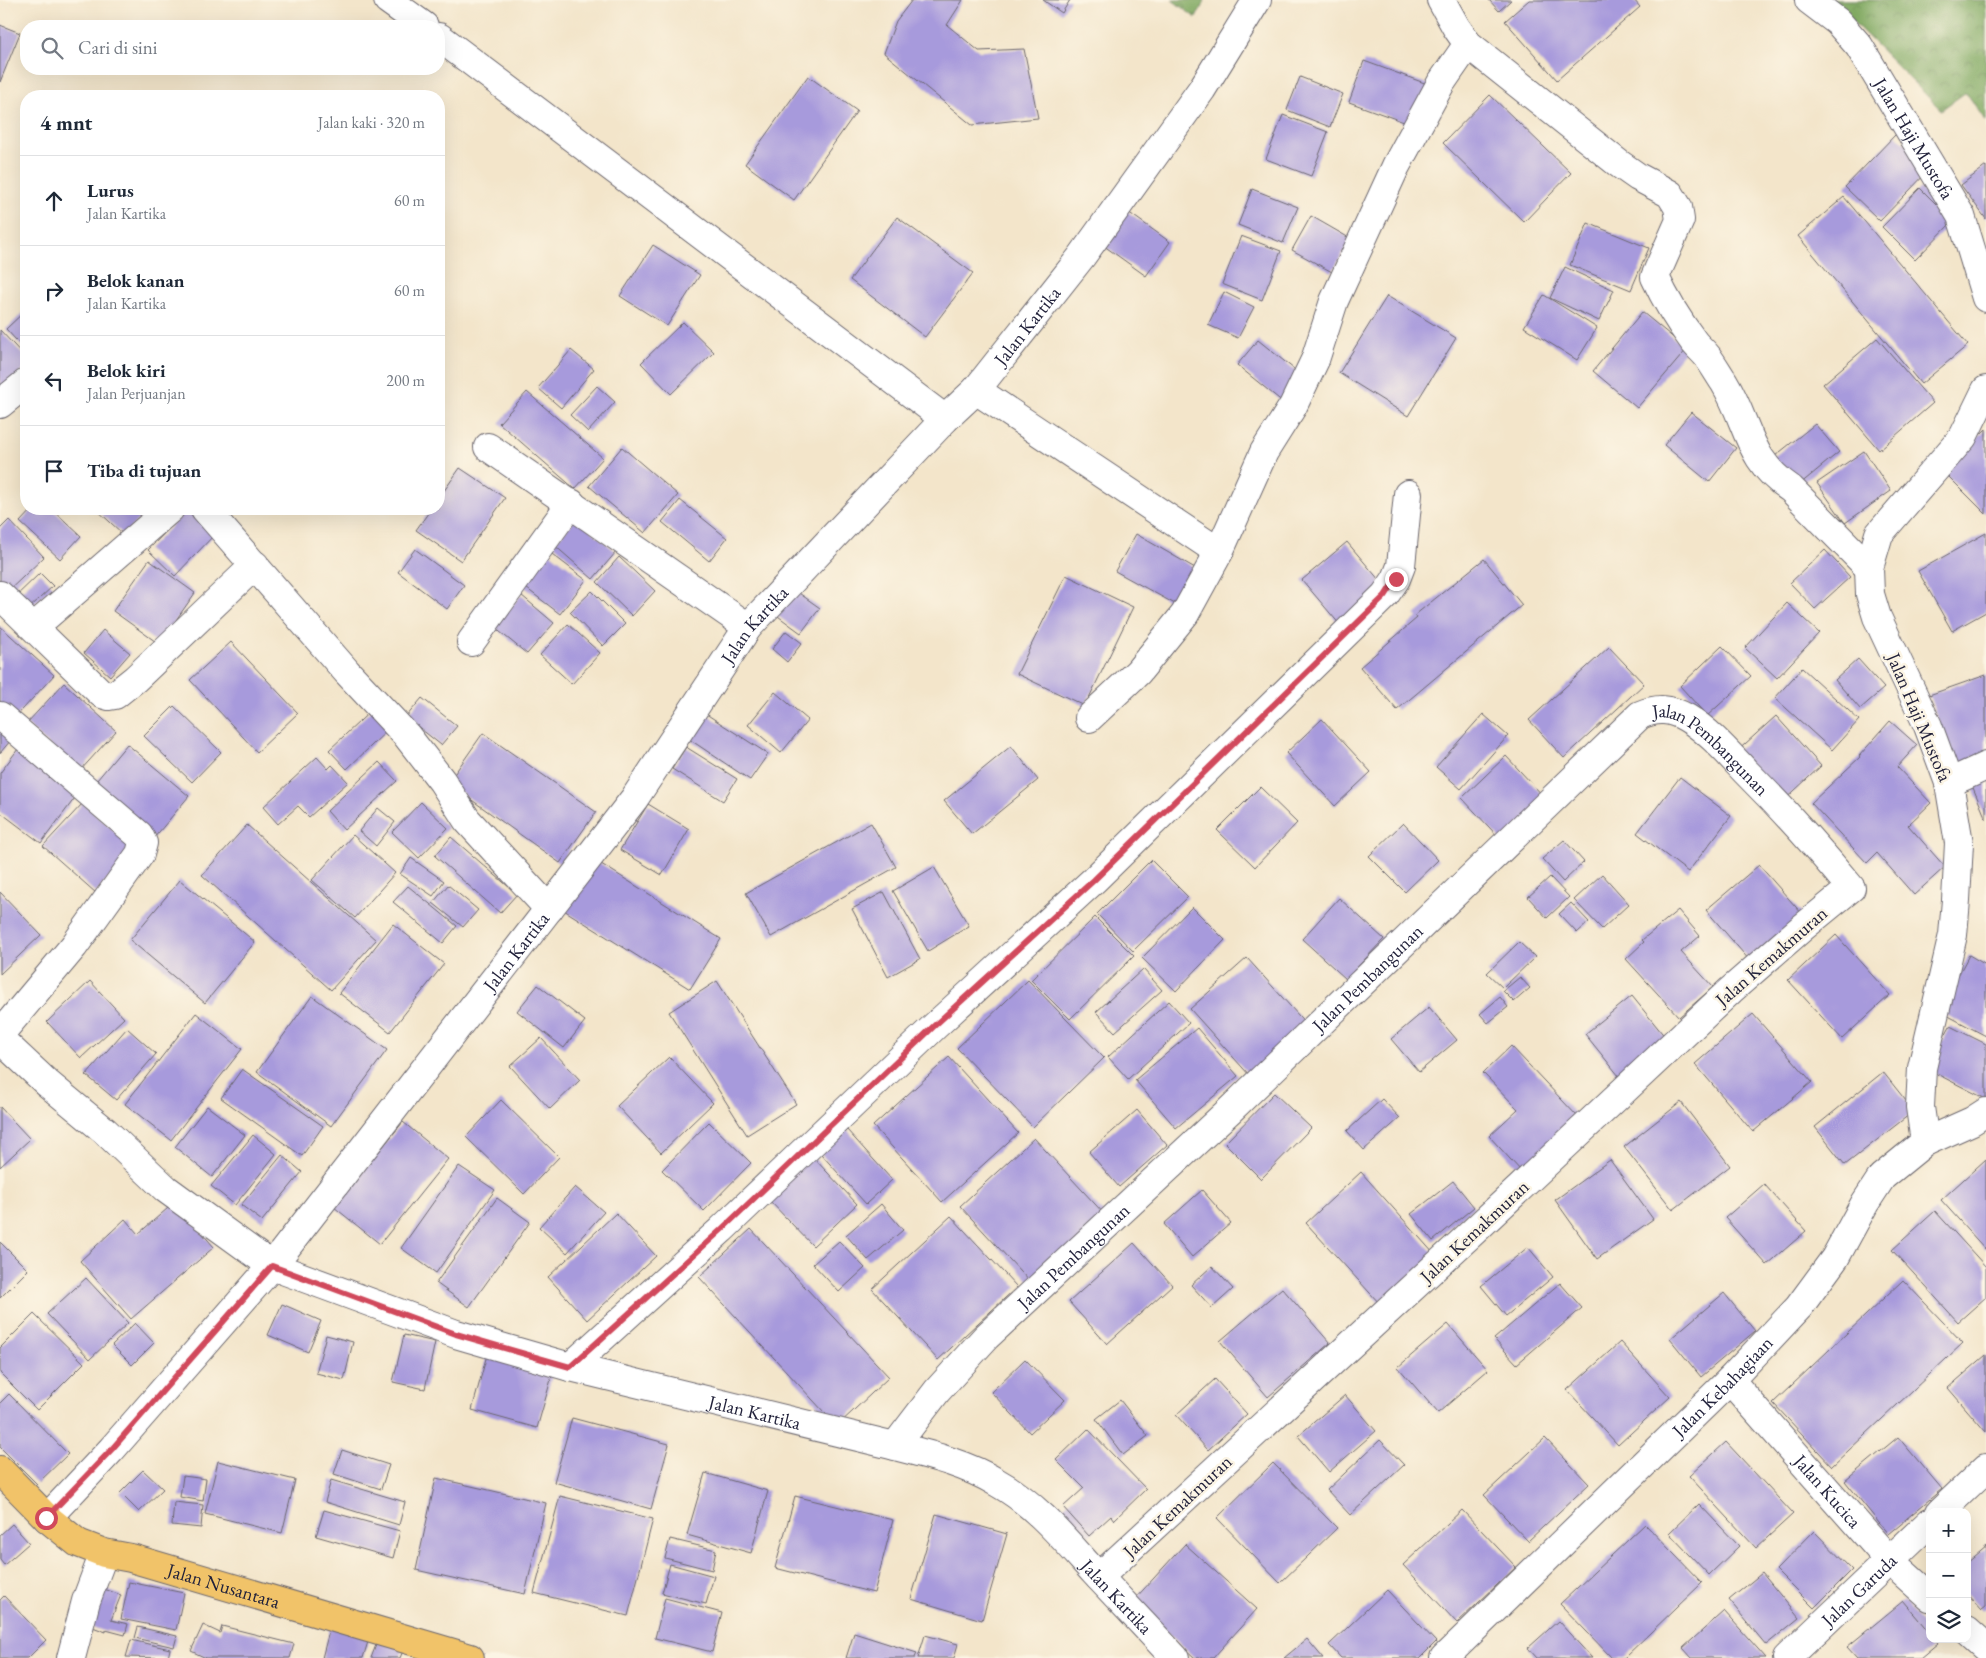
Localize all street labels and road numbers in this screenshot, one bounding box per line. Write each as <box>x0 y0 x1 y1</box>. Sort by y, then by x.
street label: Jalan Haji Mustofa <box>1867 72 1960 204</box>
street label: Jalan Kartika <box>987 281 1066 372</box>
street label: Jalan Kartika <box>714 580 794 670</box>
street label: Jalan Haji Mustofa <box>1880 647 1958 786</box>
street label: Jalan Pembangunan <box>1649 698 1774 801</box>
street label: Jalan Kemakmuran <box>1709 901 1833 1013</box>
street label: Jalan Kartika <box>476 906 555 998</box>
street label: Jalan Pembangunan <box>1305 919 1428 1039</box>
street label: Jalan Kemakmuran <box>1413 1174 1534 1290</box>
street label: Jalan Pembangunan <box>1010 1198 1135 1316</box>
street label: Jalan Kebahagiaan <box>1665 1331 1778 1444</box>
street label: Jalan Kartika <box>704 1389 804 1436</box>
street label: Jalan Kucica <box>1787 1448 1867 1534</box>
street label: Jalan Kemakmuran <box>1116 1449 1237 1565</box>
street label: Jalan Garuda <box>1815 1548 1902 1633</box>
street label: Jalan Kartika <box>1074 1552 1158 1640</box>
street label: Jalan Nusantara <box>162 1557 283 1614</box>

